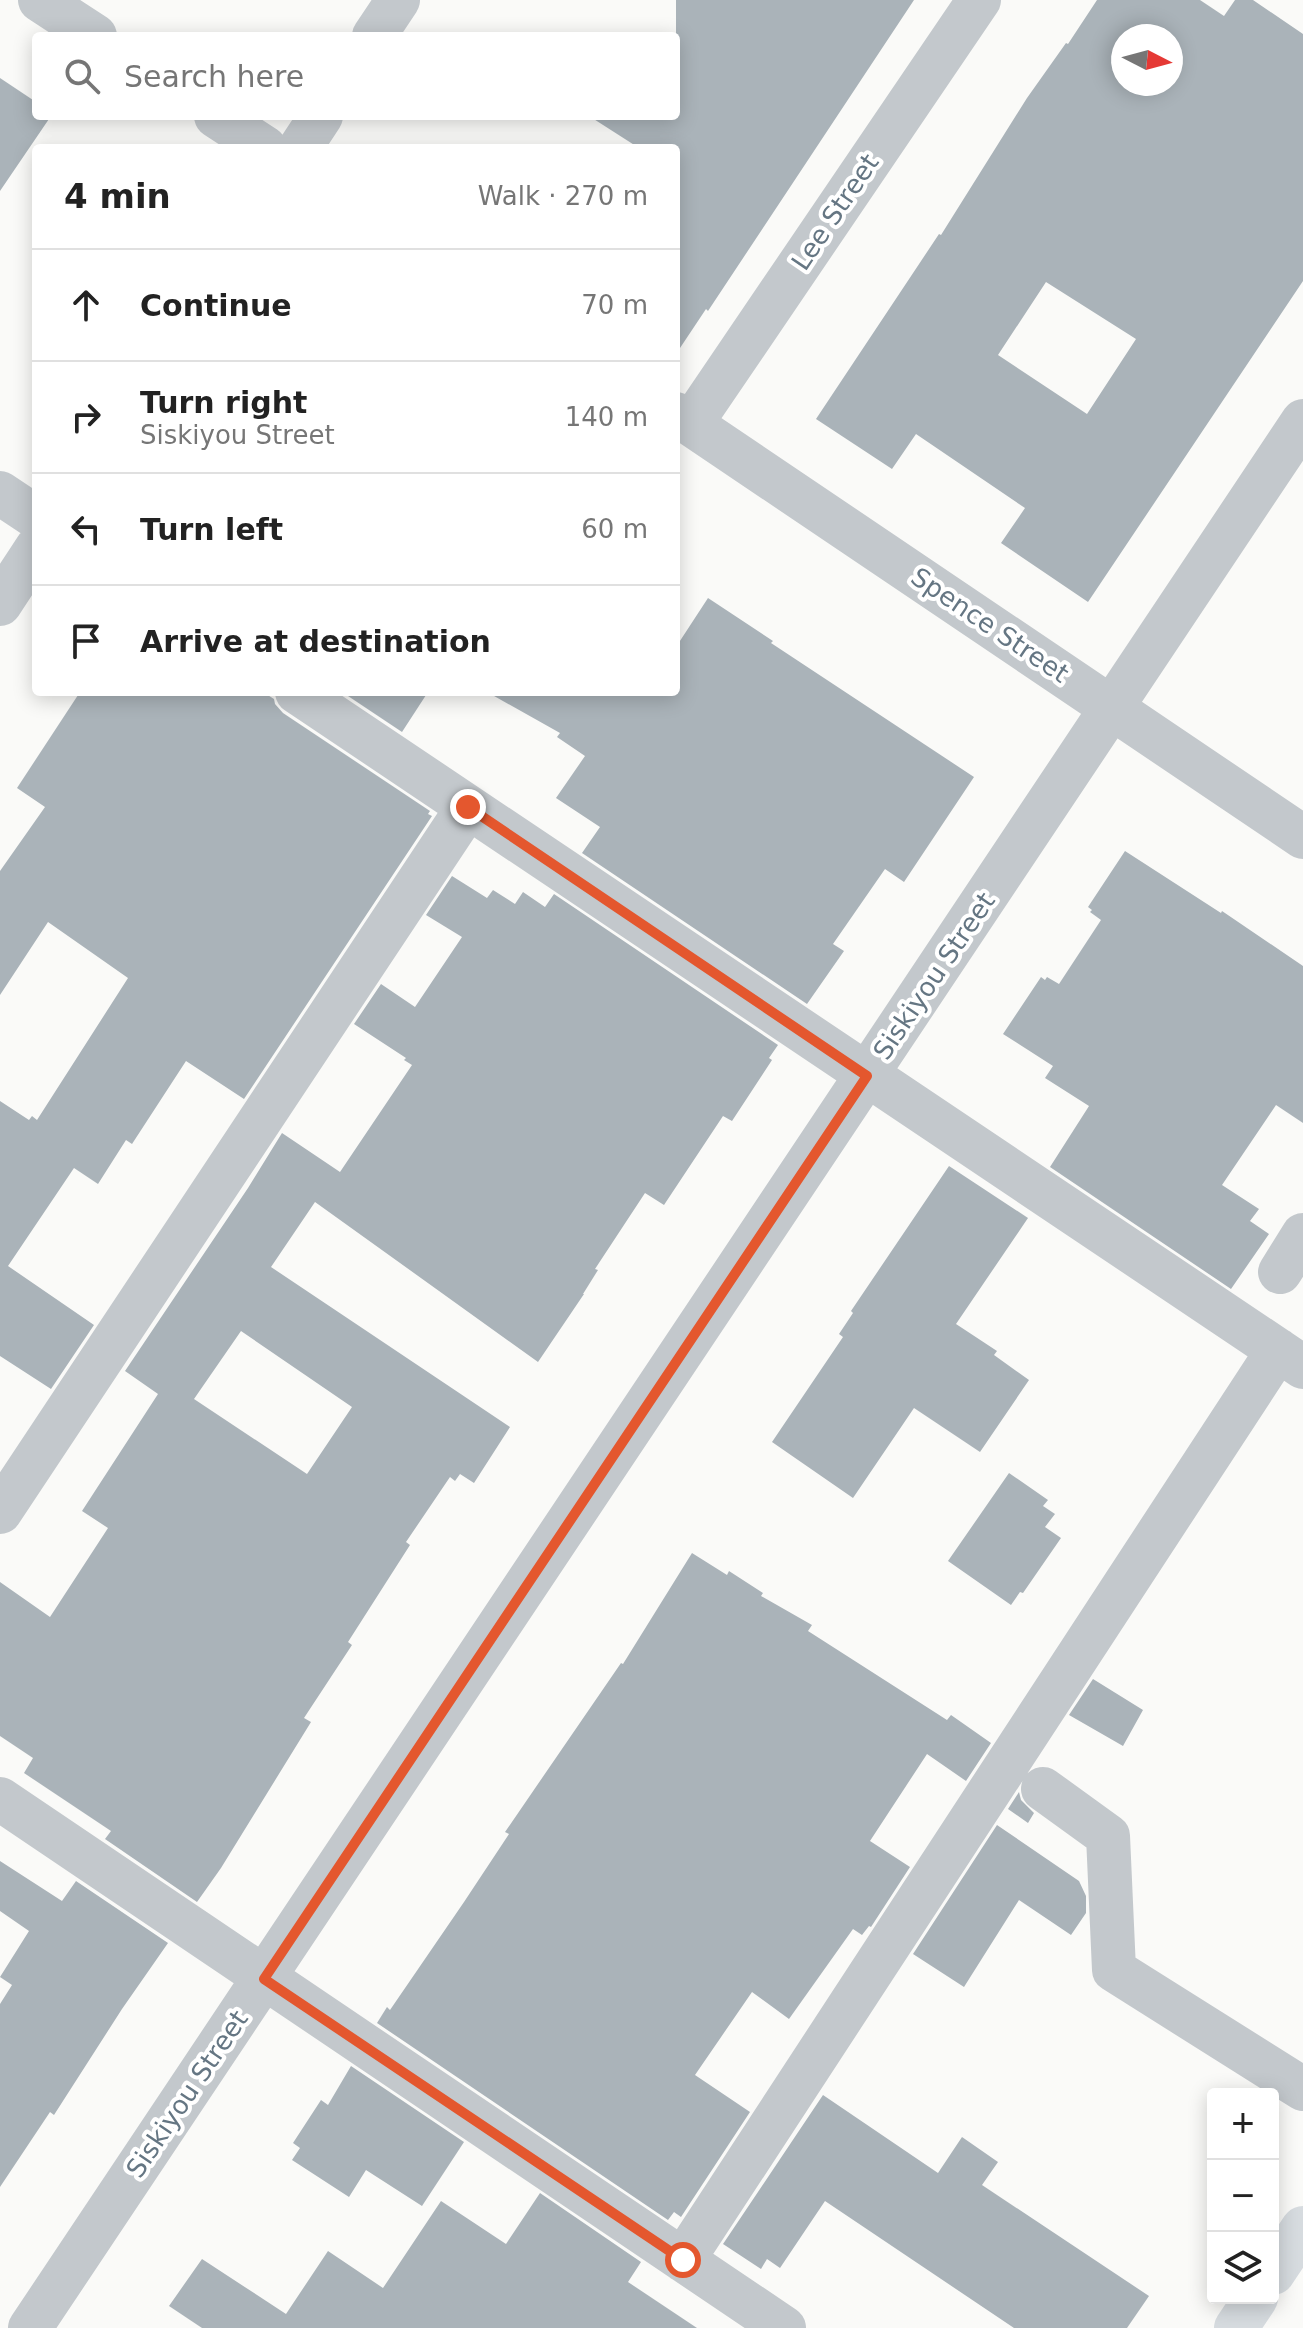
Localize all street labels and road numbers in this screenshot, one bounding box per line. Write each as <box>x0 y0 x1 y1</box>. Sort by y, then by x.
street label: Lee Street <box>785 148 885 276</box>
street label: Spence Street <box>906 561 1074 689</box>
street label: Siskiyou Street <box>867 887 1001 1065</box>
street label: Siskiyou Street <box>120 2005 254 2183</box>

